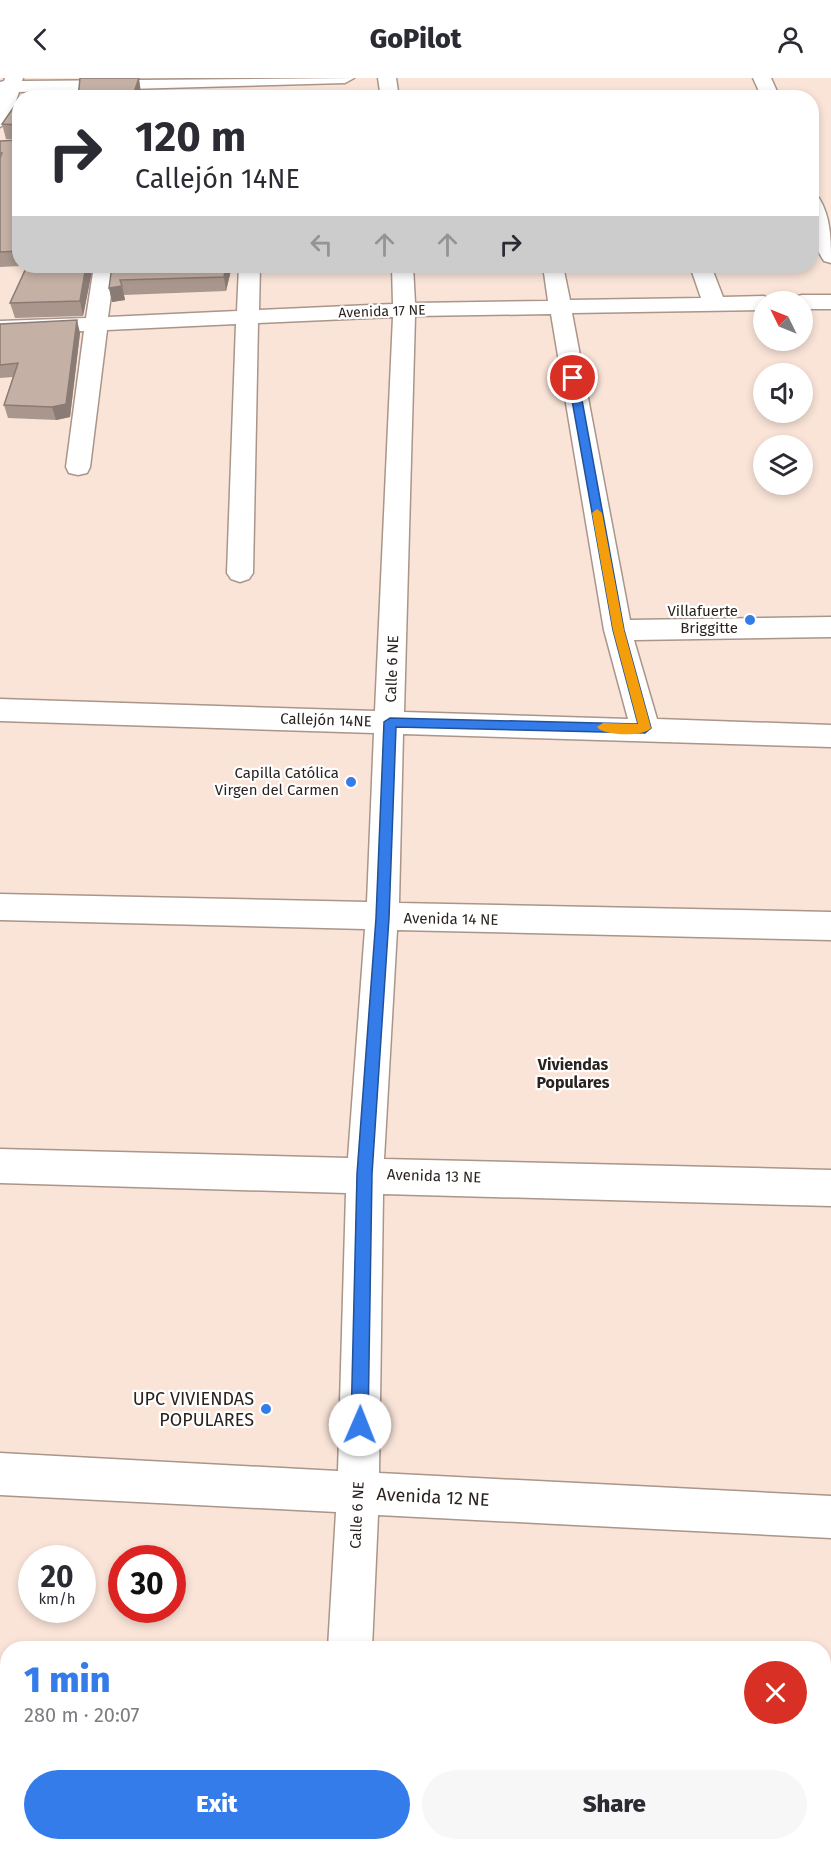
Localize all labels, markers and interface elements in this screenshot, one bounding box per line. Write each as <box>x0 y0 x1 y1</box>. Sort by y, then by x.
icon: back <box>24 23 57 56</box>
text: GoPilot <box>370 23 461 55</box>
icon: person <box>774 23 807 56</box>
text: 120 m <box>135 112 246 162</box>
icon: right <box>36 114 114 192</box>
text: Callejón 14NE <box>135 163 300 195</box>
icon: left <box>305 228 338 261</box>
icon: ahead <box>368 228 401 261</box>
icon: ahead <box>431 228 464 261</box>
icon: right <box>494 228 527 261</box>
north arrow <box>753 291 813 351</box>
map controls <box>753 291 813 495</box>
street label: Avenida 17 NE <box>338 301 426 322</box>
pin <box>547 352 598 403</box>
icon: arrive <box>556 361 589 394</box>
button: sound <box>753 363 813 423</box>
button: layers <box>753 435 813 495</box>
place label: Villafuerte Briggitte <box>667 602 738 637</box>
marker: Villafuerte Briggitte <box>743 613 757 627</box>
street label: Calle 6 NE <box>382 635 402 703</box>
street label: Callejón 14NE <box>280 709 372 731</box>
place label: Capilla Católica Virgen del Carmen <box>215 764 339 799</box>
marker: Capilla Católica Virgen del Carmen <box>344 775 358 789</box>
street label: Avenida 14 NE <box>403 909 499 929</box>
district label: Viviendas Populares <box>536 1055 610 1092</box>
street label: Avenida 13 NE <box>386 1165 482 1187</box>
place label: UPC VIVIENDAS POPULARES <box>133 1388 254 1431</box>
position arrow <box>328 1393 392 1457</box>
marker: UPC VIVIENDAS POPULARES <box>259 1402 273 1416</box>
street label: Calle 6 NE <box>346 1481 368 1549</box>
street label: Avenida 12 NE <box>376 1483 490 1511</box>
speed limit sign: 30 <box>108 1545 186 1623</box>
text: 20 <box>40 1559 74 1595</box>
text: km/h <box>38 1590 76 1608</box>
text: 1 min <box>24 1658 110 1702</box>
button: close <box>744 1661 807 1724</box>
text: 280 m · 20:07 <box>24 1703 139 1727</box>
button: Exit <box>24 1770 410 1839</box>
button: Share <box>422 1770 807 1839</box>

